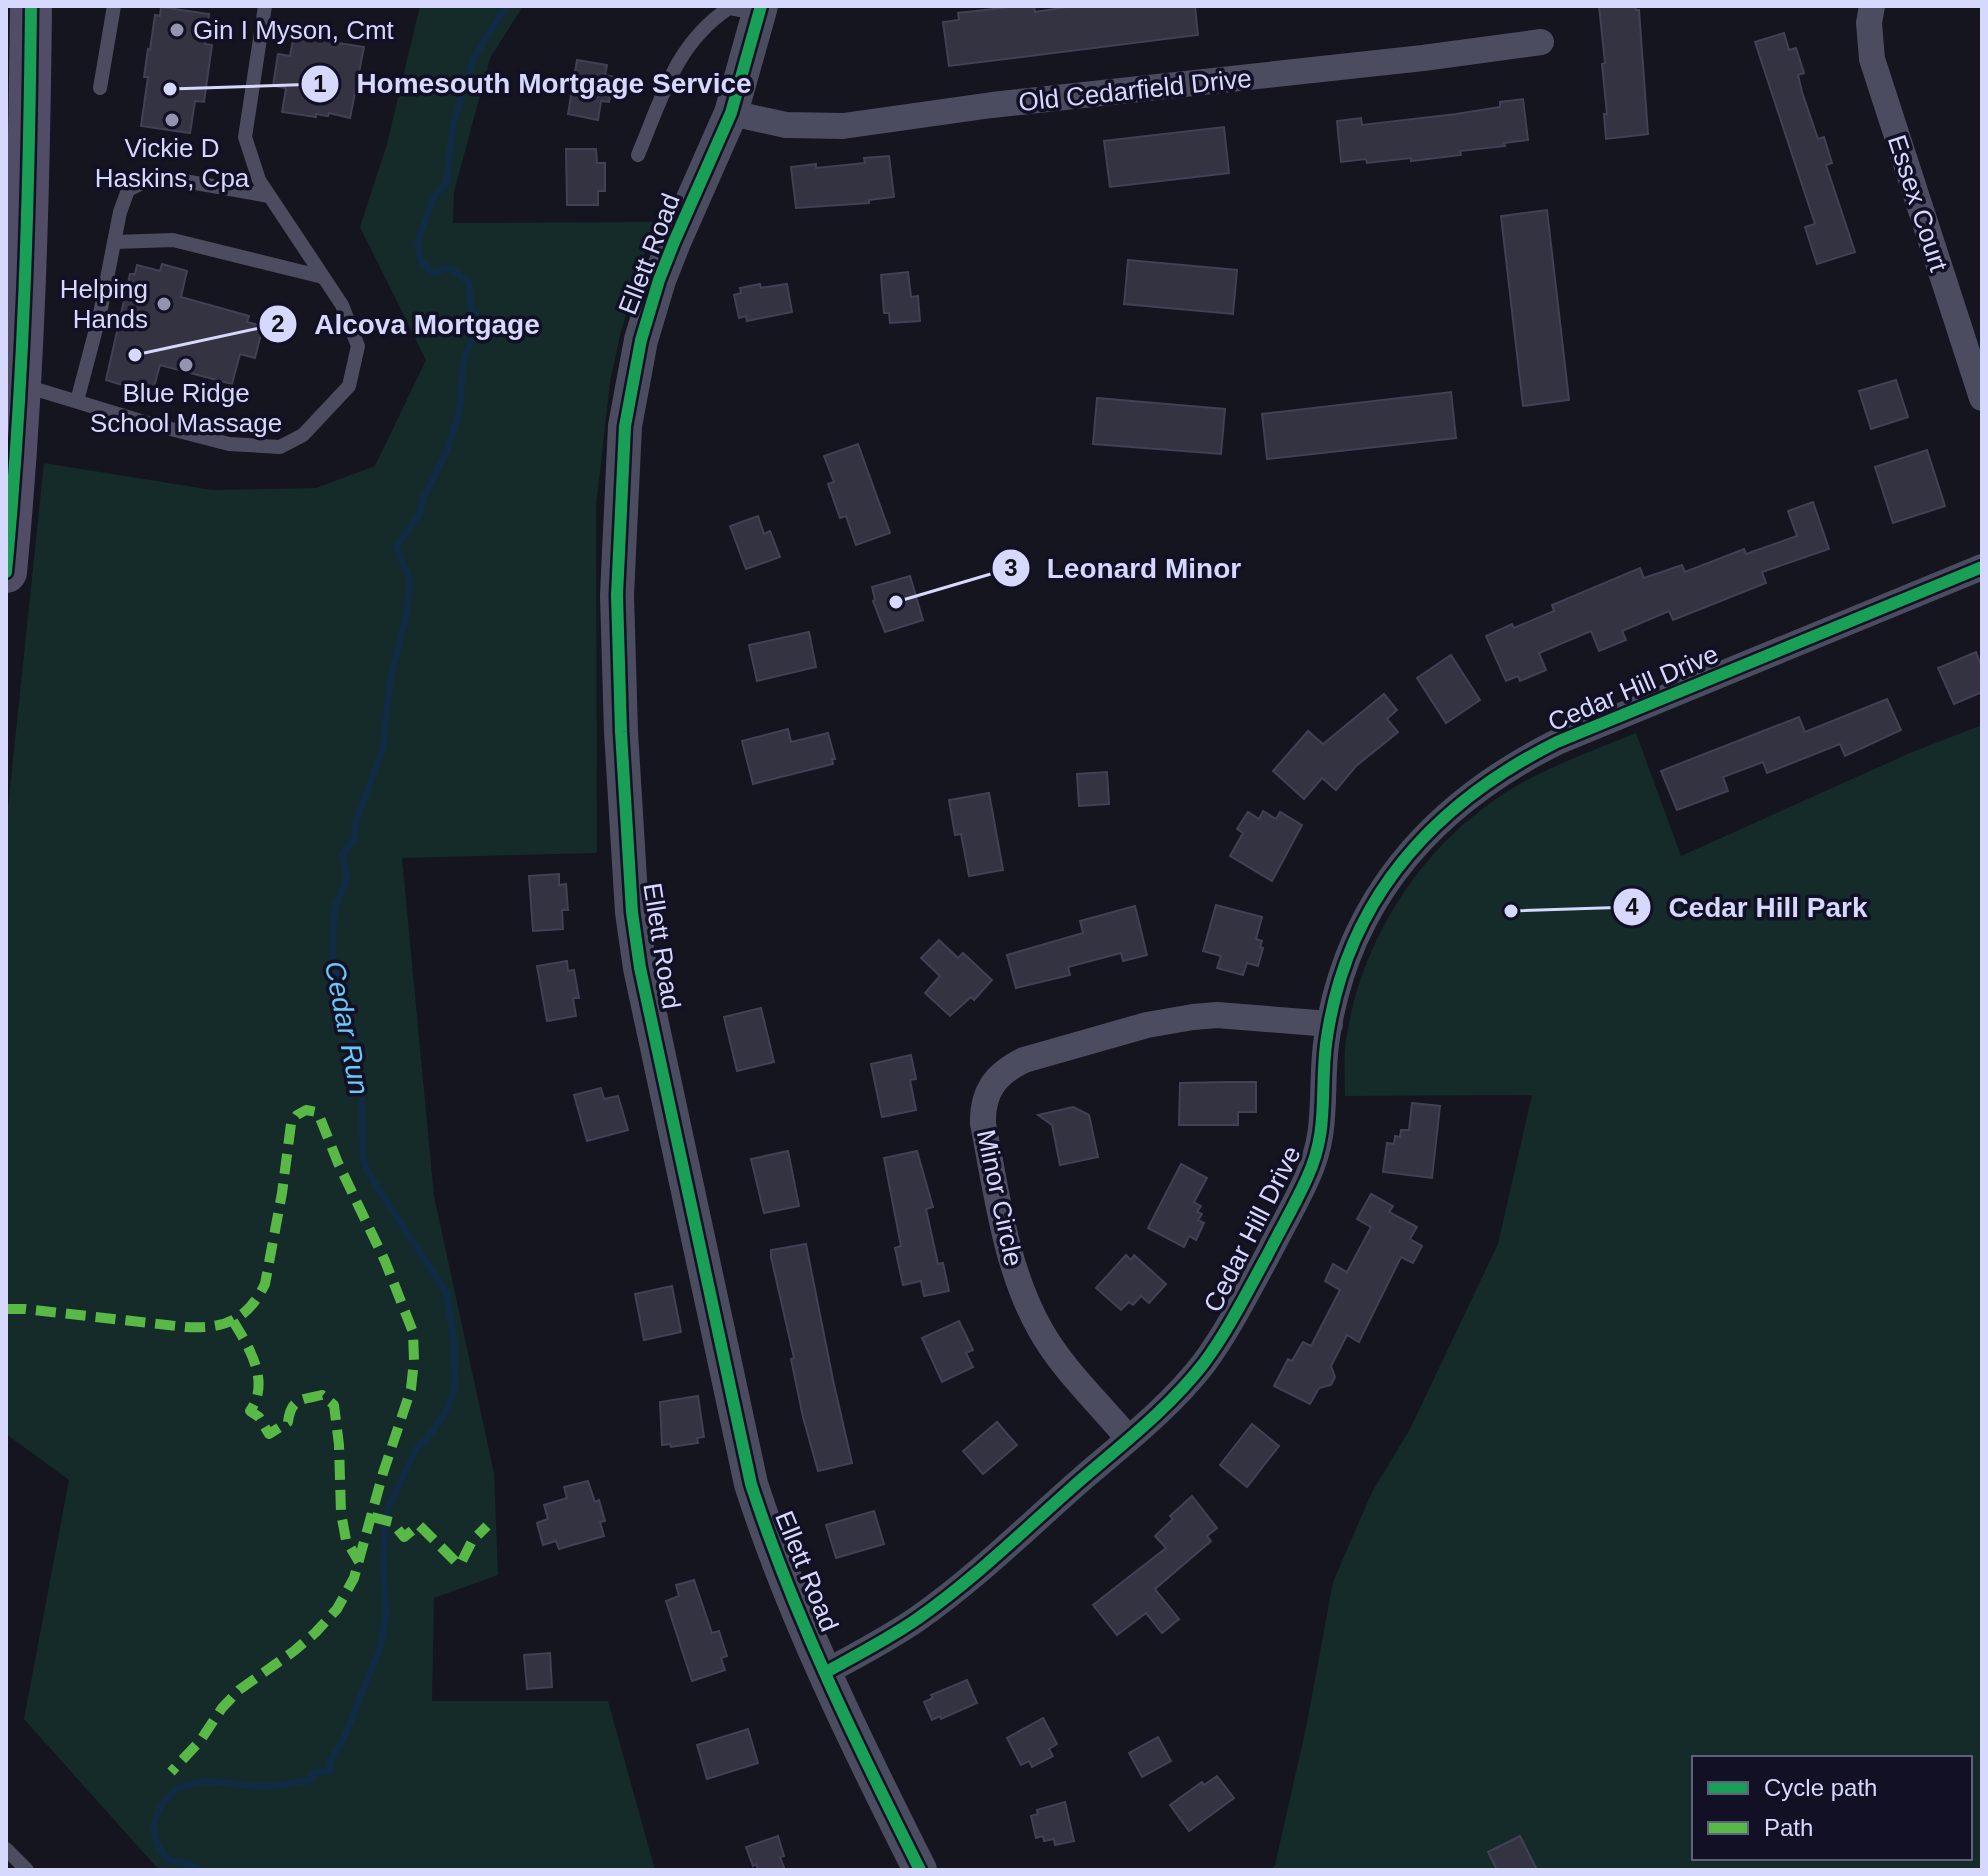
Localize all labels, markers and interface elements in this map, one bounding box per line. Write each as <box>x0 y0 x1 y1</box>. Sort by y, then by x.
place label: Gin I Myson, Cmt <box>193 15 395 45</box>
marker: Gin I Myson, Cmt <box>168 21 186 39</box>
callout: Homesouth Mortgage Service <box>300 58 767 110</box>
street label: Old Cedarfield Drive <box>1017 63 1253 117</box>
text: Homesouth Mortgage Service <box>356 68 752 99</box>
text: 1 <box>313 70 327 97</box>
marker: Vickie D Haskins, Cpa <box>163 111 181 129</box>
street label: Essex Court <box>1882 131 1954 276</box>
place label: Vickie D Haskins, Cpa <box>95 133 250 193</box>
street label: Ellett Road <box>612 189 686 319</box>
place label: Helping Hands <box>60 274 148 334</box>
marker: Helping Hands <box>155 295 173 313</box>
callout: Alcova Mortgage <box>258 298 556 350</box>
text: Alcova Mortgage <box>314 309 540 340</box>
text: 2 <box>271 310 285 337</box>
marker: Blue Ridge School Massage <box>177 356 195 374</box>
place label: Blue Ridge School Massage <box>90 378 282 438</box>
callout: Leonard Minor <box>991 542 1258 594</box>
text: Leonard Minor <box>1047 553 1241 584</box>
text: 3 <box>1004 554 1018 581</box>
street label: Cedar Hill Drive <box>1543 639 1723 737</box>
street label: Ellett Road <box>637 881 687 1011</box>
callout: Cedar Hill Park <box>1612 881 1883 933</box>
text: Cedar Hill Park <box>1668 892 1868 923</box>
text: 4 <box>1625 893 1639 920</box>
water label: Cedar Run <box>319 959 375 1097</box>
street label: Minor Circle <box>971 1127 1029 1269</box>
street label: Cedar Hill Drive <box>1197 1141 1307 1317</box>
street label: Ellett Road <box>769 1506 845 1636</box>
legend <box>1692 1756 1972 1860</box>
text: Cycle path <box>1764 1774 1877 1801</box>
text: Path <box>1764 1814 1813 1841</box>

